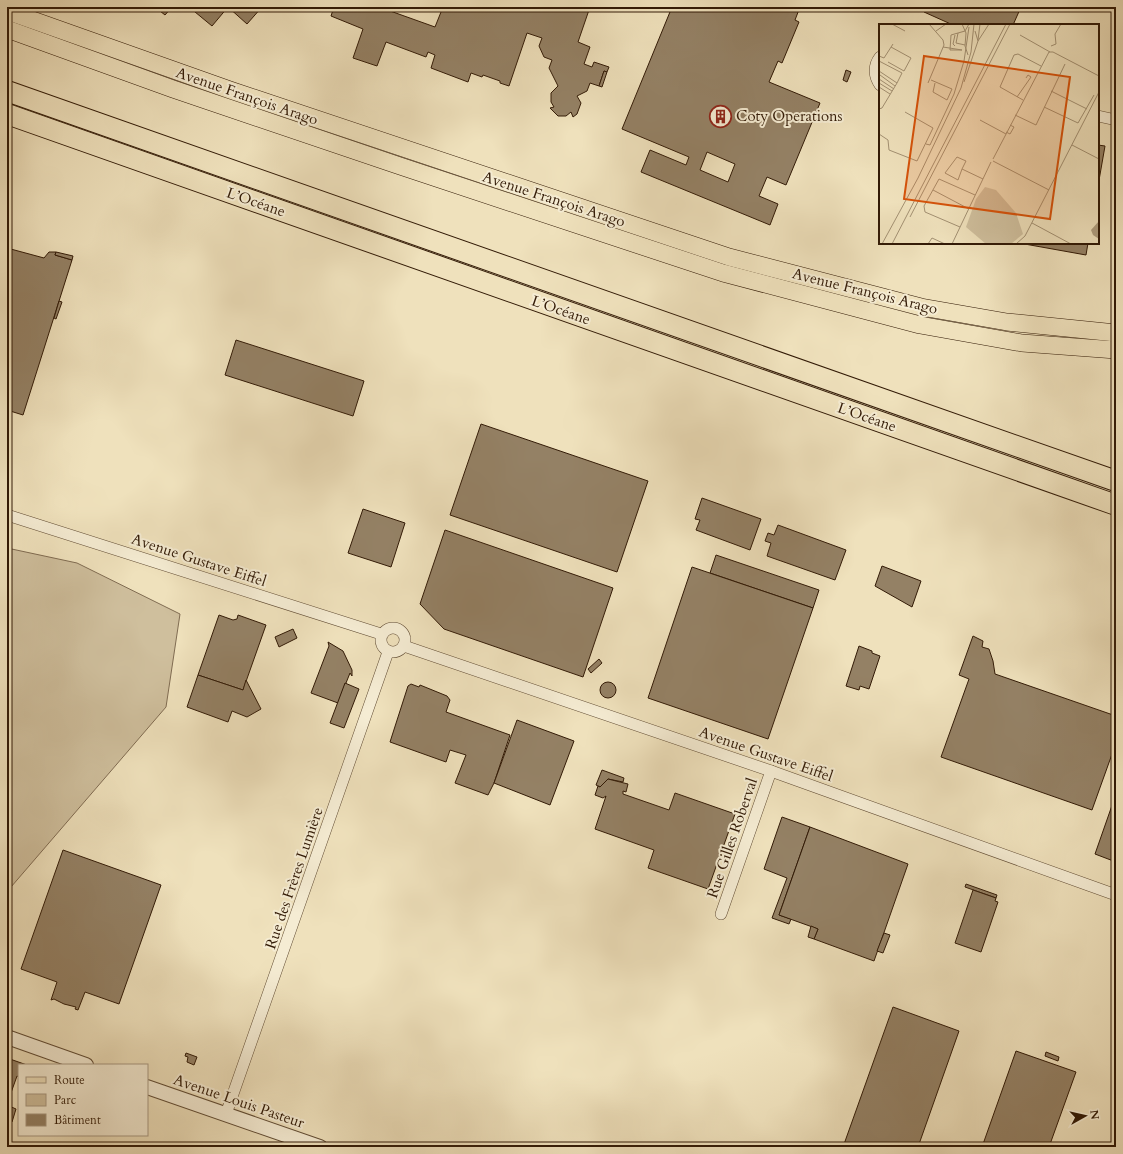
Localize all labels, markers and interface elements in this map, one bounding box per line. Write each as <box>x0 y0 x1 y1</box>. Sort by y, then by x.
inset map <box>879 24 1099 244</box>
street label: Avenue François Arago <box>173 62 321 130</box>
building icon: Coty Operations <box>708 103 734 129</box>
place label: Coty Operations <box>736 106 843 126</box>
street label: Avenue François Arago <box>480 166 628 232</box>
street label: L’Océane <box>224 183 288 221</box>
street label: Avenue François Arago <box>790 263 940 319</box>
street label: L’Océane <box>529 291 593 329</box>
street label: L’Océane <box>835 398 899 436</box>
street label: Avenue Gustave Eiffel <box>129 529 269 591</box>
street label: Avenue Gustave Eiffel <box>696 722 836 786</box>
street label: Rue Gilles Roberval <box>702 775 762 901</box>
street label: Rue des Frères Lumière <box>260 804 328 952</box>
legend <box>18 1064 148 1136</box>
street label: Avenue Louis Pasteur <box>171 1069 308 1133</box>
text: Route <box>54 1072 85 1088</box>
text: Parc <box>54 1092 77 1108</box>
north arrow <box>1065 1096 1105 1136</box>
text: N <box>1086 1109 1103 1121</box>
text: Bâtiment <box>54 1112 101 1128</box>

